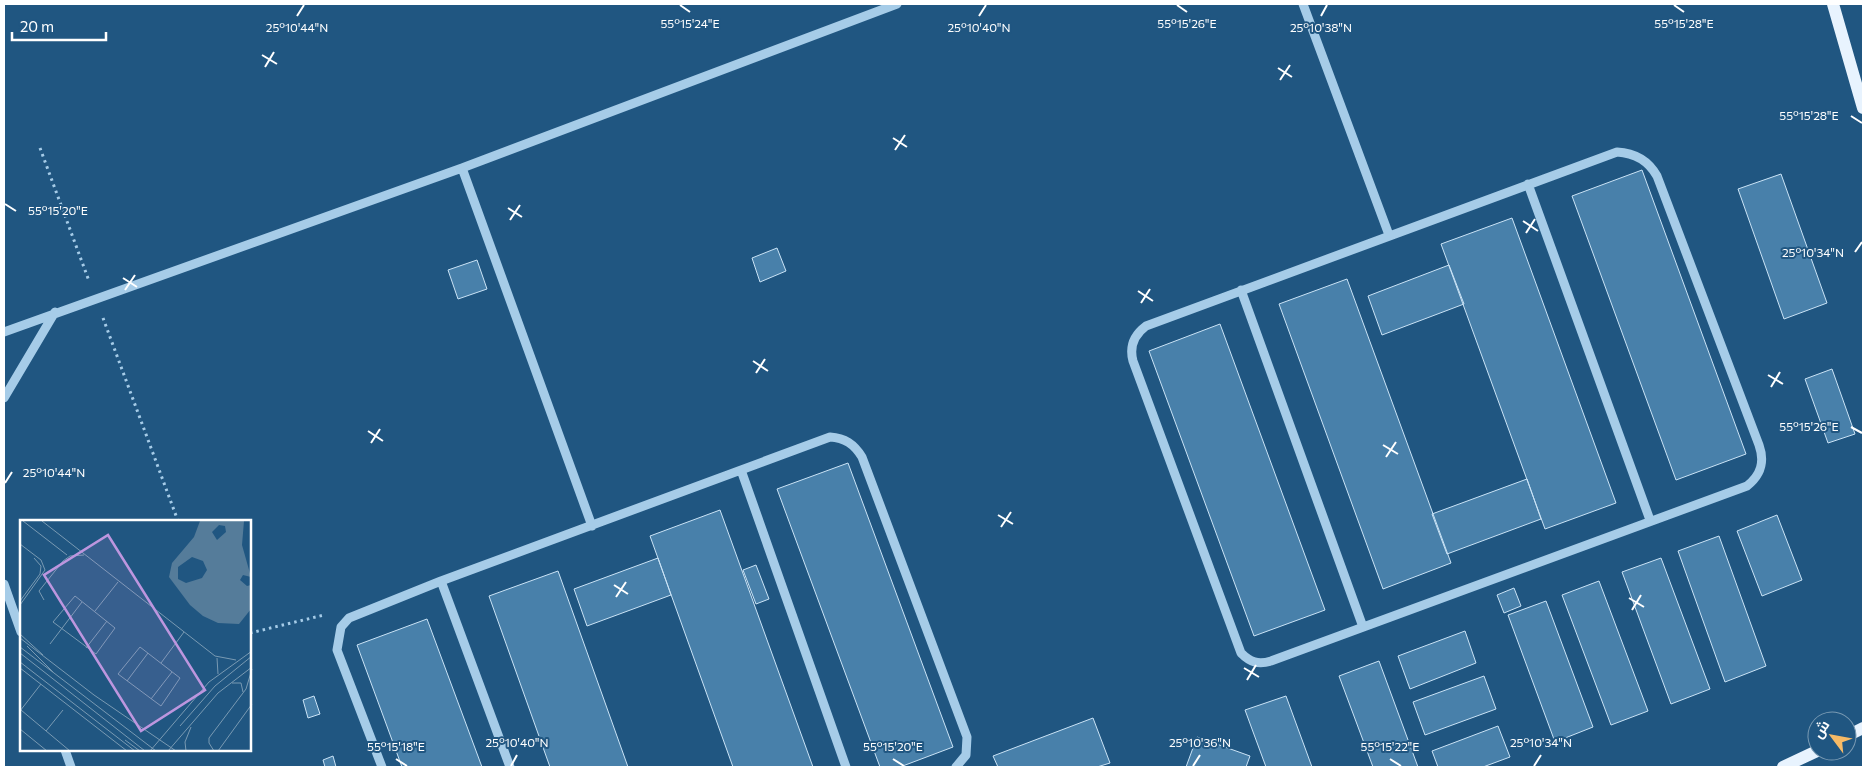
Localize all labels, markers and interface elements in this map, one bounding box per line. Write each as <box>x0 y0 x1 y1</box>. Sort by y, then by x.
scale bar <box>12 10 106 42</box>
text: 55°15'24"E <box>660 16 720 30</box>
text: 55°15'26"E <box>1157 16 1217 30</box>
text: 55°15'28"E <box>1654 16 1714 30</box>
text: 20 m <box>20 17 54 35</box>
text: 25°10'44"N <box>266 20 328 34</box>
text: 25°10'40"N <box>947 20 1011 34</box>
text: 25°10'38"N <box>1290 20 1352 34</box>
text: 55°15'28"E <box>1779 108 1839 122</box>
text: 55°15'20"E <box>28 203 88 217</box>
text: 25°10'34"N <box>1782 245 1844 259</box>
text: 55°15'26"E <box>1779 419 1839 433</box>
text: 25°10'44"N <box>23 465 85 479</box>
inset map <box>20 520 251 751</box>
north arrow <box>1807 711 1857 761</box>
text: ش <box>1809 717 1833 741</box>
text: 25°10'40"N <box>485 735 549 749</box>
text: 25°10'36"N <box>1169 735 1231 749</box>
text: 25°10'34"N <box>1510 735 1572 749</box>
text: 55°15'18"E <box>367 739 425 753</box>
text: 55°15'20"E <box>863 739 923 753</box>
text: 55°15'22"E <box>1361 739 1419 753</box>

